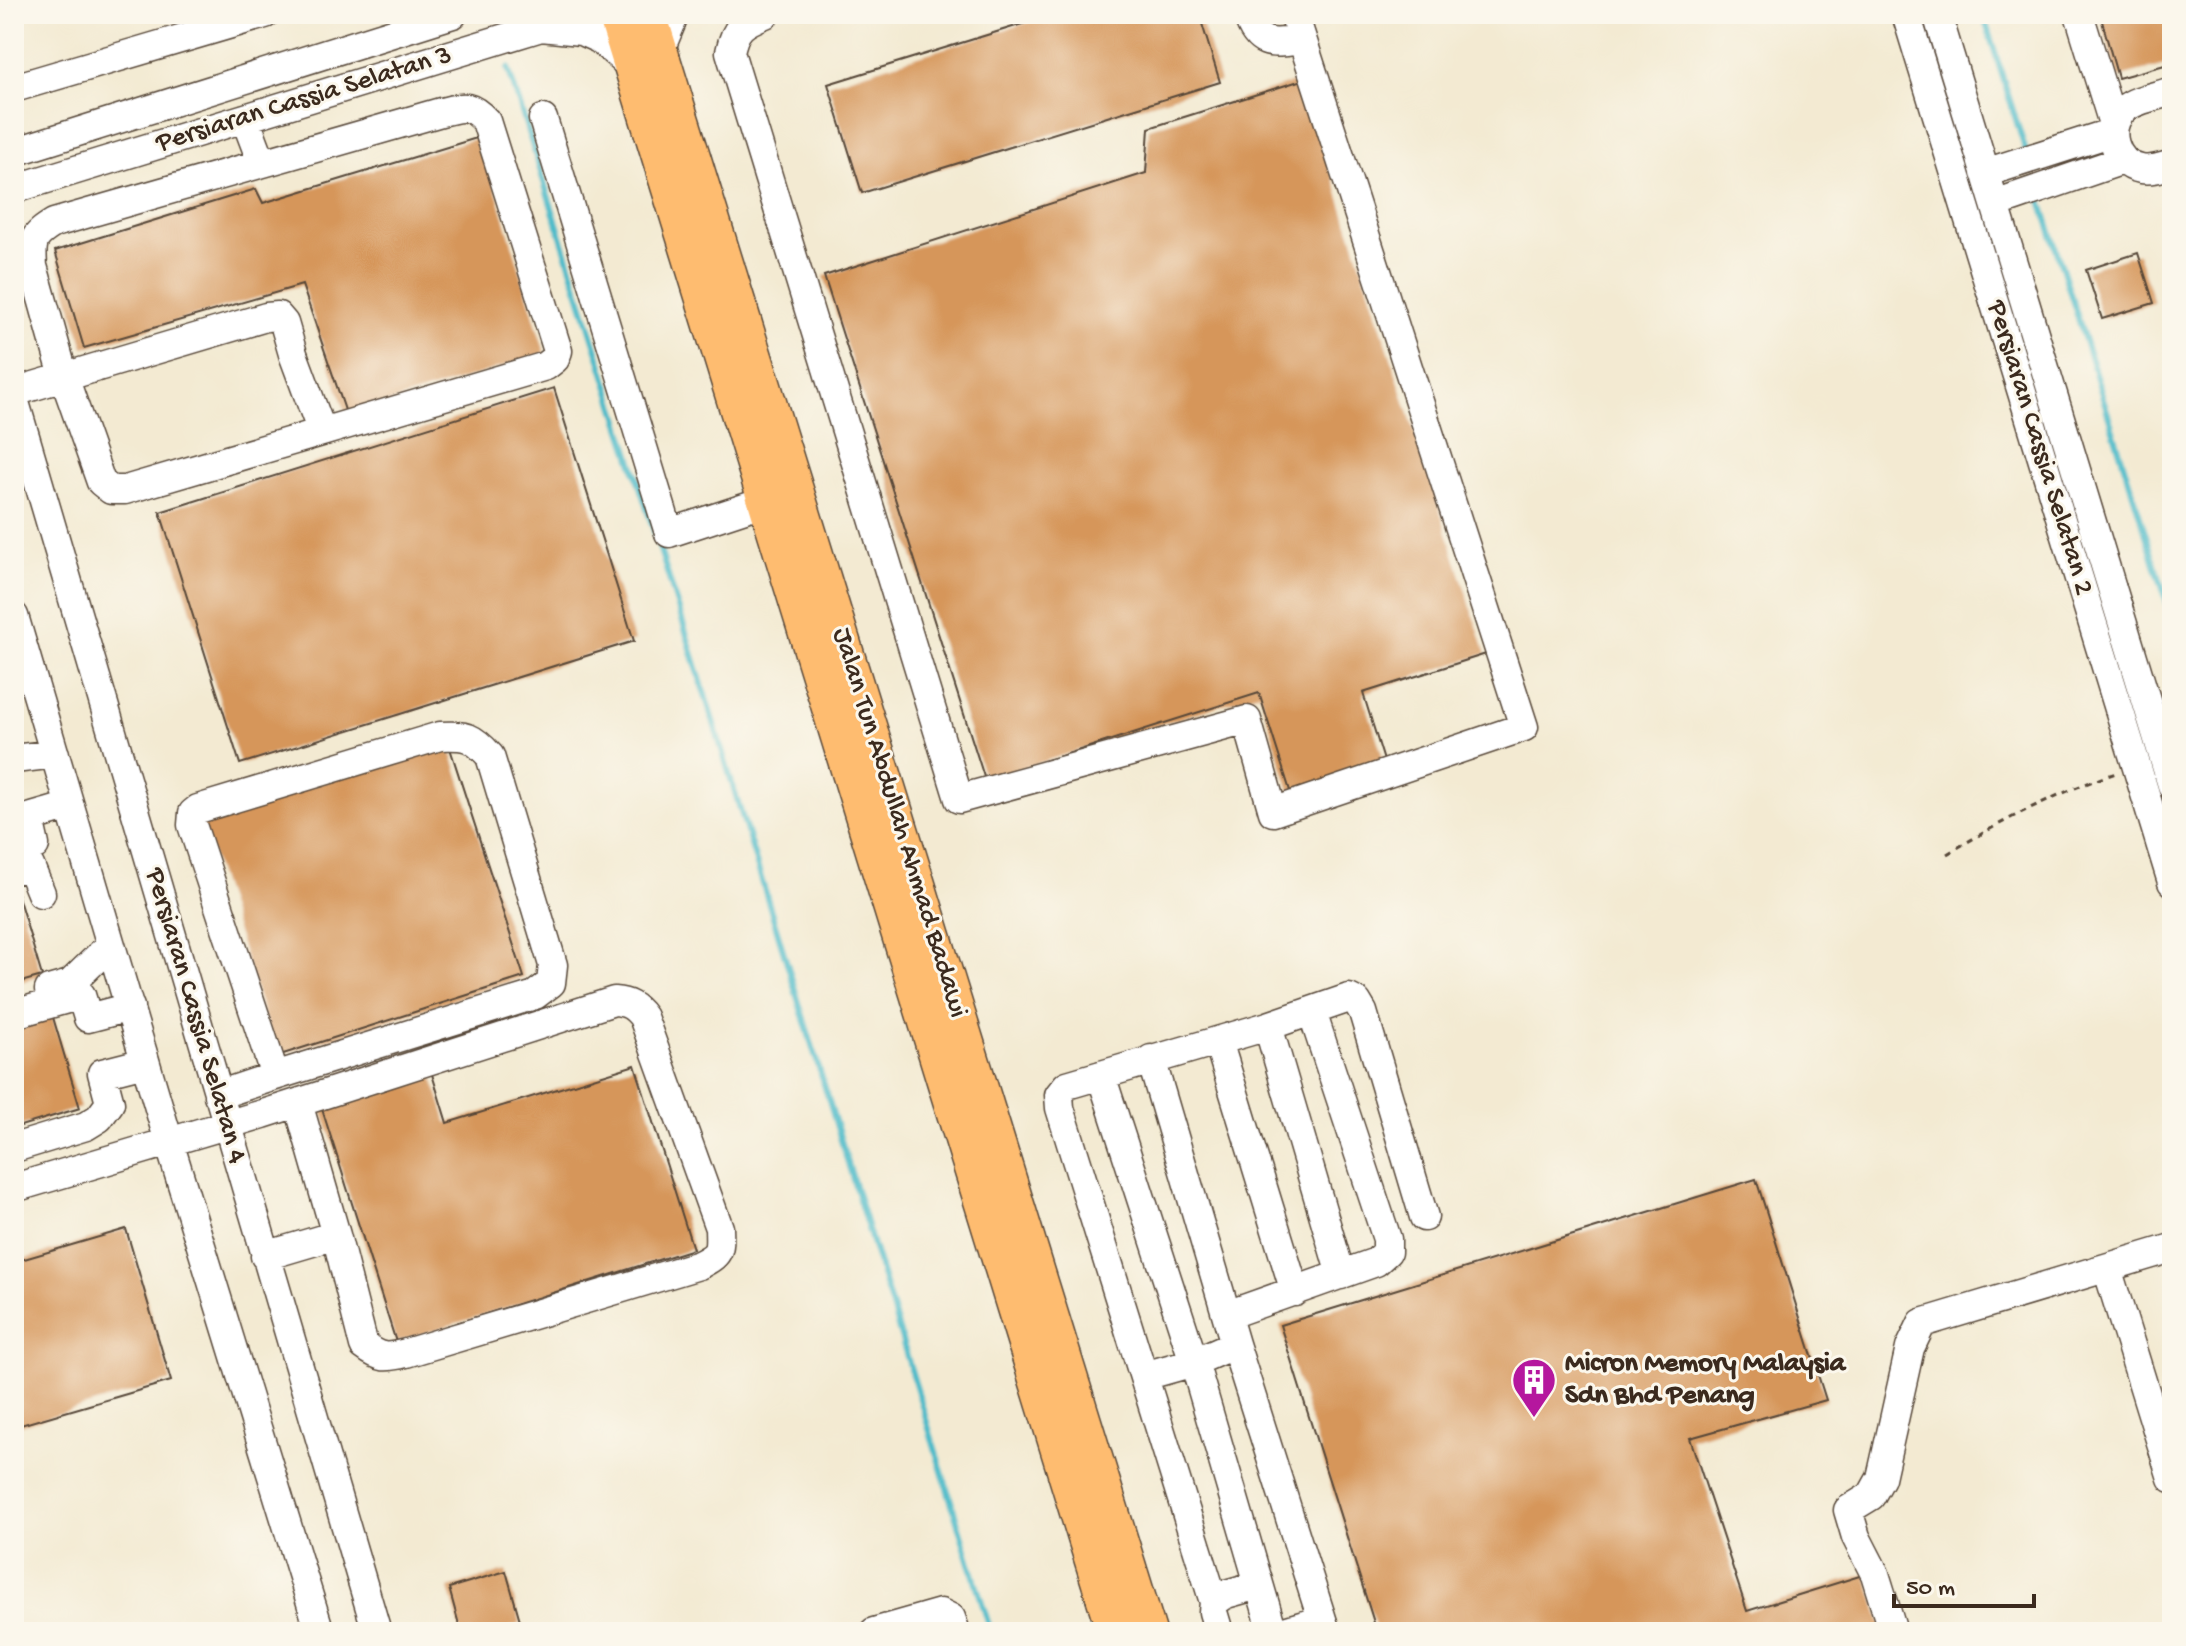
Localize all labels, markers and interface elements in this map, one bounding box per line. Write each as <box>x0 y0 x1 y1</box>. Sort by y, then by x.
street label: Persiaran Cassia Selatan 3 <box>151 39 456 161</box>
street label: Persiaran Cassia Selatan 2 <box>1978 296 2100 600</box>
street label: Jalan Tun Abdullah Ahmad Badawi <box>824 624 974 1022</box>
street label: Persiaran Cassia Selatan 4 <box>137 863 253 1168</box>
place label: Micron Memory Malaysia Sdn Bhd Penang <box>1565 1348 1847 1413</box>
building icon: Micron Memory Malaysia Sdn Bhd Penang <box>1510 1356 1558 1419</box>
scale bar <box>1894 1558 2034 1608</box>
text: 50 m <box>1906 1575 1955 1604</box>

